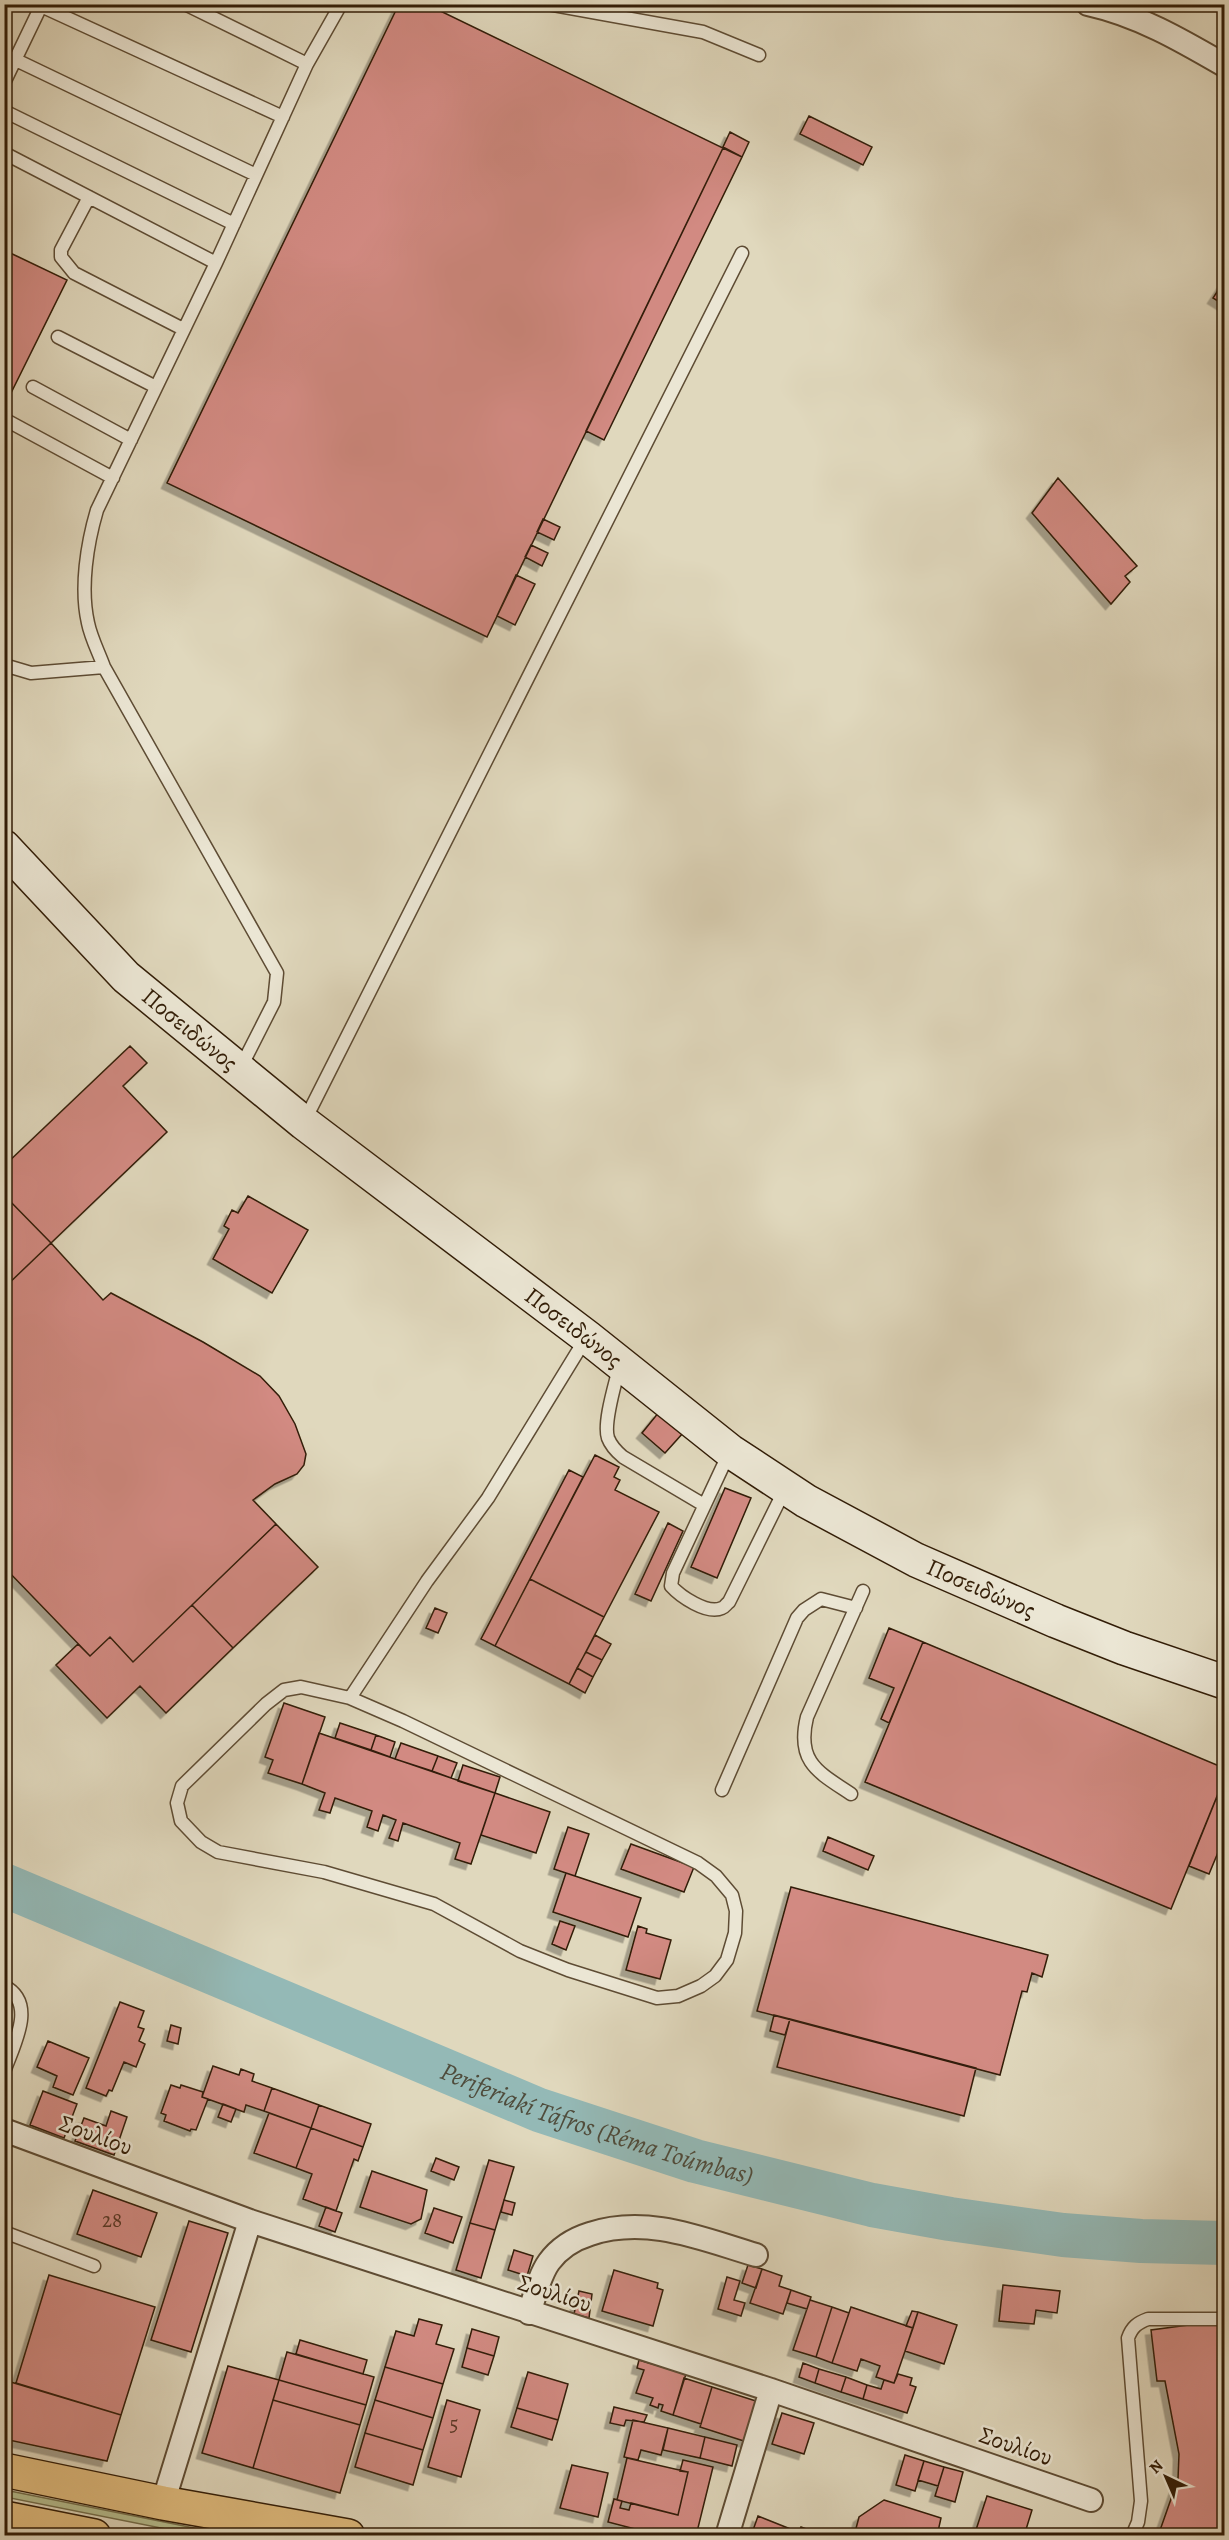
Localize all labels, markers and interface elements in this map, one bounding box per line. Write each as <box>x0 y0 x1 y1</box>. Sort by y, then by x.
street label: Ποσειδώνος <box>135 980 245 1078</box>
street label: Ποσειδώνος <box>518 1280 629 1375</box>
street label: Ποσειδώνος <box>922 1551 1040 1626</box>
water label: Periferiakí Táfros (Réma Toúmbas) <box>435 2054 758 2193</box>
street label: Σουλίου <box>55 2107 137 2163</box>
house number: 28 <box>102 2206 122 2234</box>
street label: Σουλίου <box>514 2266 596 2320</box>
house number: 5 <box>449 2410 459 2438</box>
street label: Σουλίου <box>975 2419 1057 2473</box>
north arrow <box>1136 2447 1196 2507</box>
text: N <box>1144 2455 1168 2479</box>

